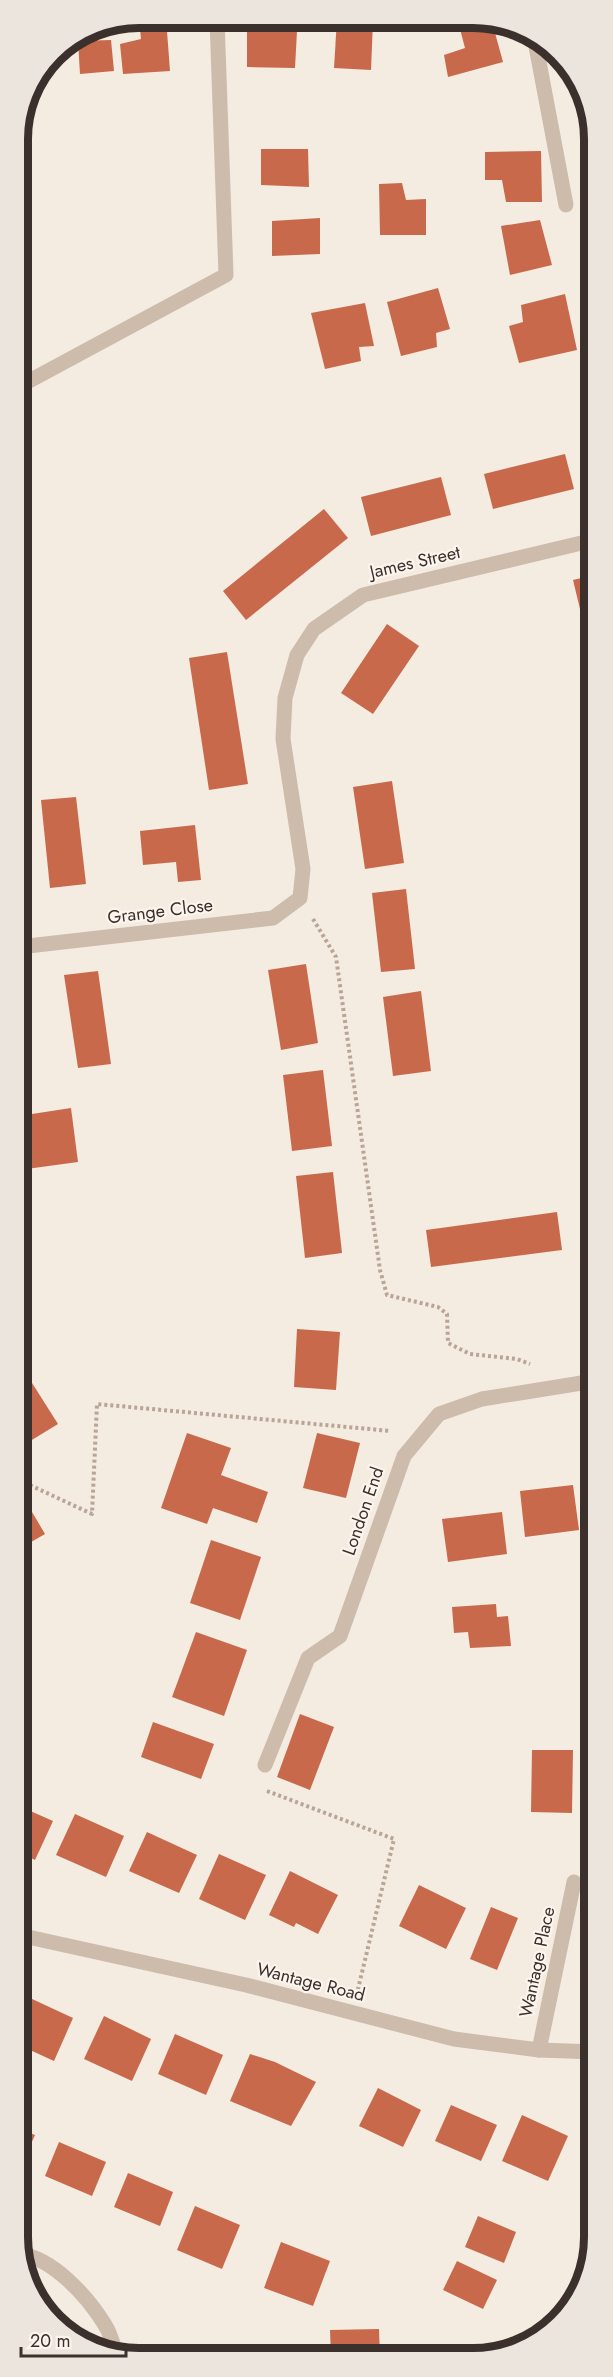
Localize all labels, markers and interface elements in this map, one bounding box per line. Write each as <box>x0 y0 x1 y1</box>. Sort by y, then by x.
street label: James Street <box>365 539 463 585</box>
street label: Grange Close <box>106 892 214 930</box>
street label: London End <box>336 1463 390 1559</box>
street label: Wantage Place <box>513 1904 561 2020</box>
street label: Wantage Road <box>254 1956 368 2008</box>
scale bar <box>21 2320 126 2358</box>
text: 20 m <box>30 2328 70 2354</box>

